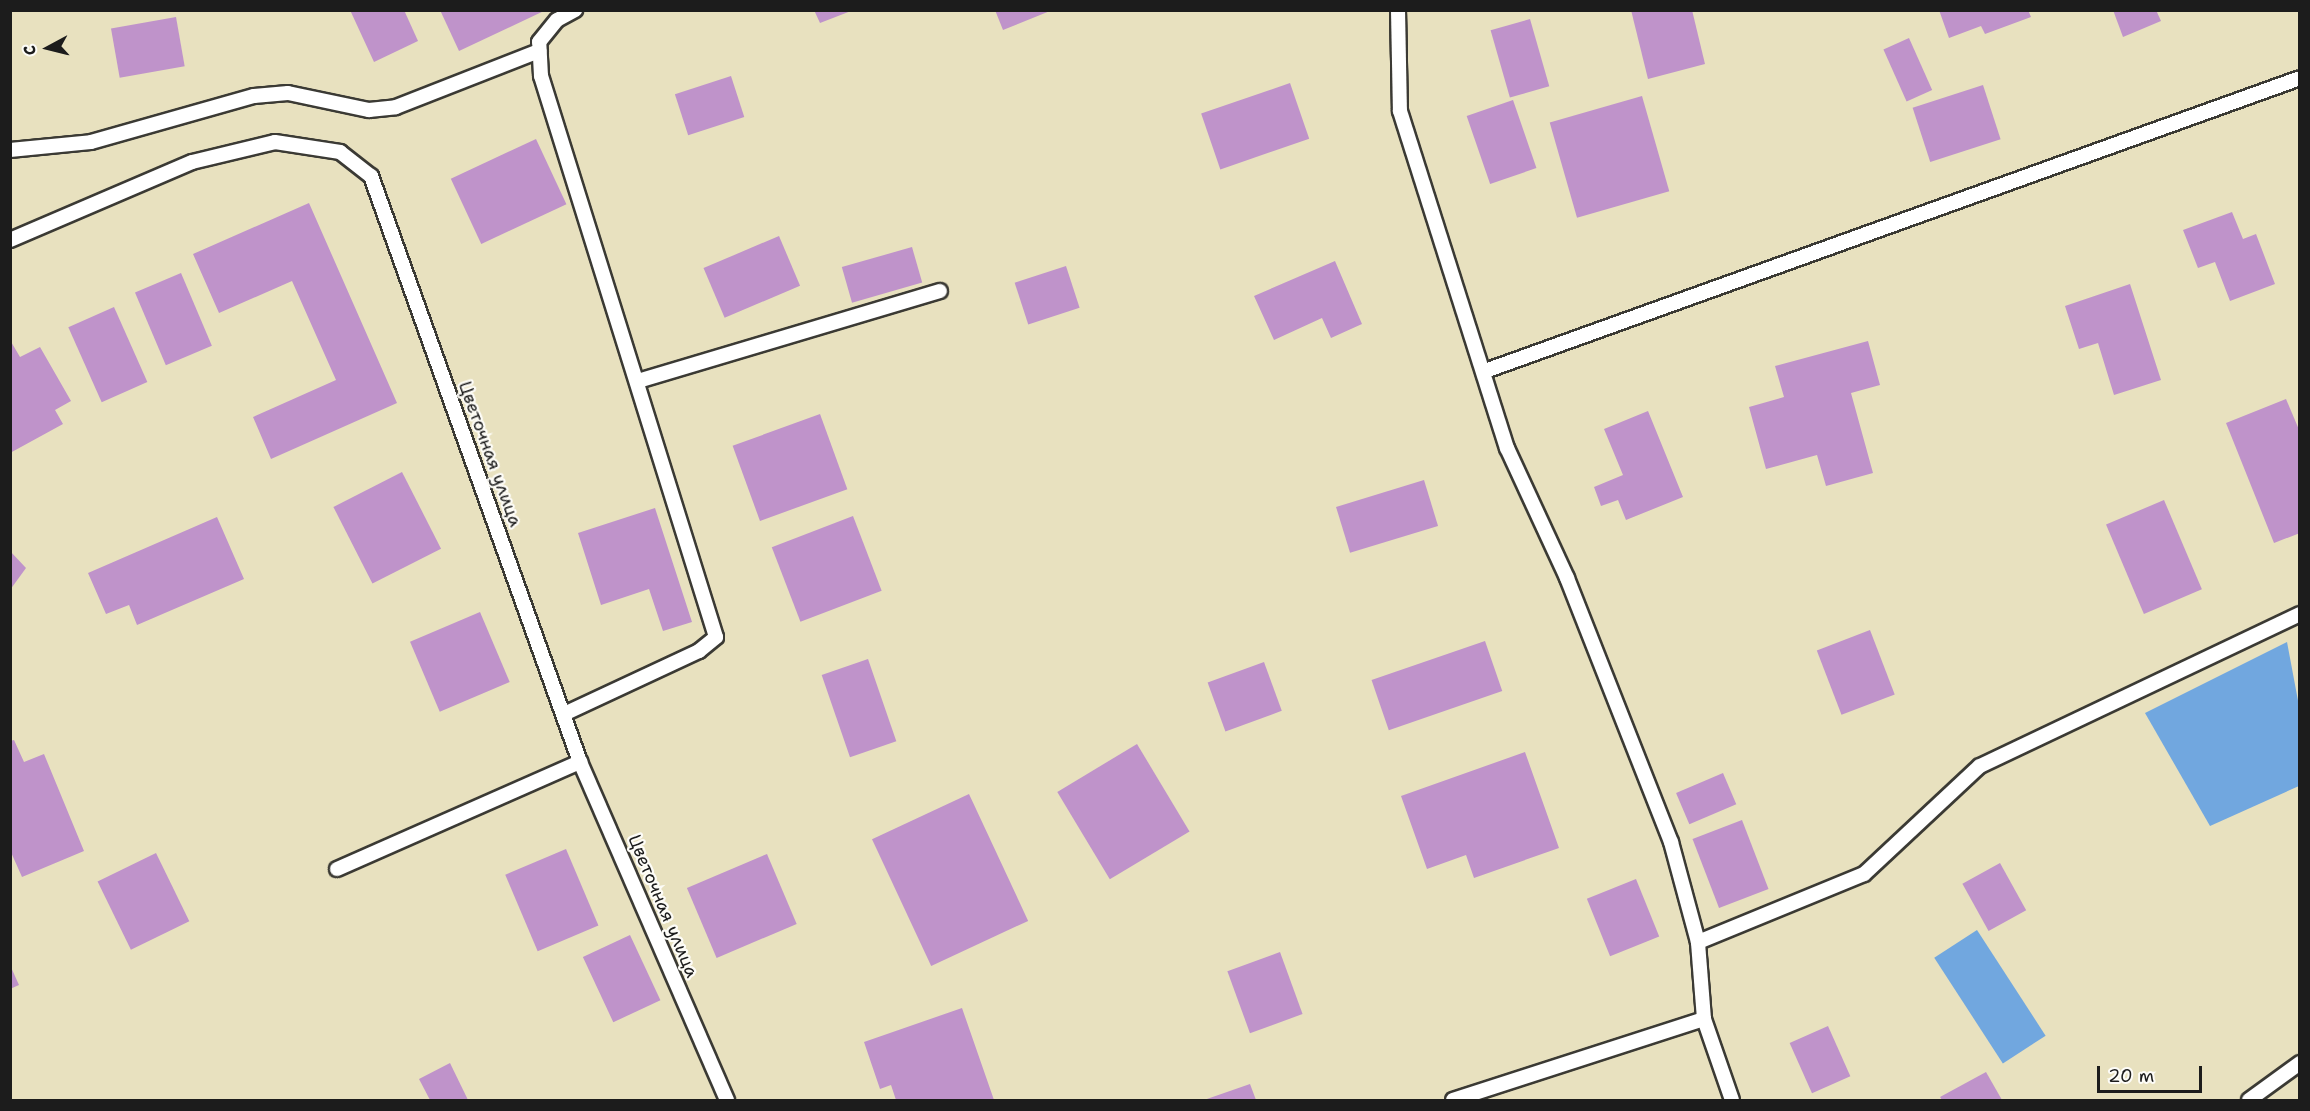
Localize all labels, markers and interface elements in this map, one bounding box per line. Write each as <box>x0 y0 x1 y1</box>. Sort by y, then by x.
north arrow <box>18 18 78 78</box>
text: С <box>19 44 41 56</box>
street label: Цветочная улица <box>454 378 526 530</box>
street label: Цветочная улица <box>623 831 703 981</box>
scale bar <box>2100 1054 2205 1092</box>
text: 20 m <box>2108 1064 2154 1088</box>

